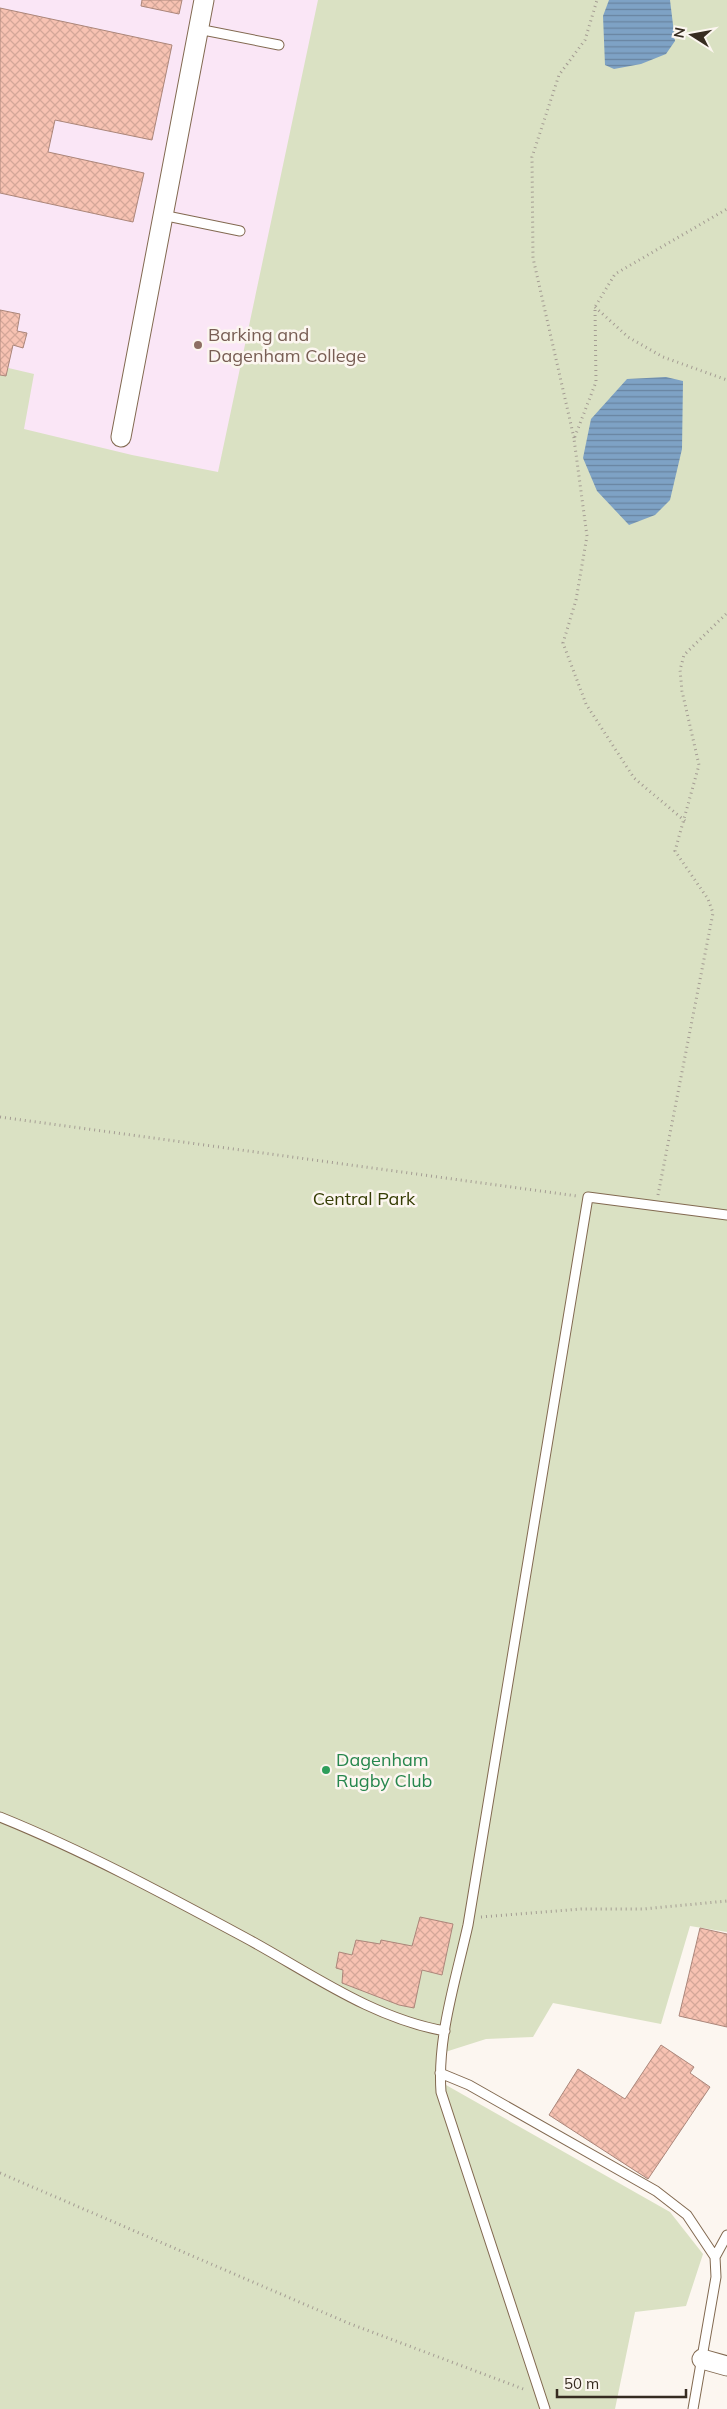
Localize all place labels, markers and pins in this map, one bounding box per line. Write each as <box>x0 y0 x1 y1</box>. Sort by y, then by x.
place label: Barking and Dagenham College <box>208 323 366 367</box>
marker: Barking and Dagenham College <box>192 339 204 351</box>
place label: Dagenham Rugby Club <box>336 1748 432 1792</box>
marker: Dagenham Rugby Club <box>320 1764 332 1776</box>

